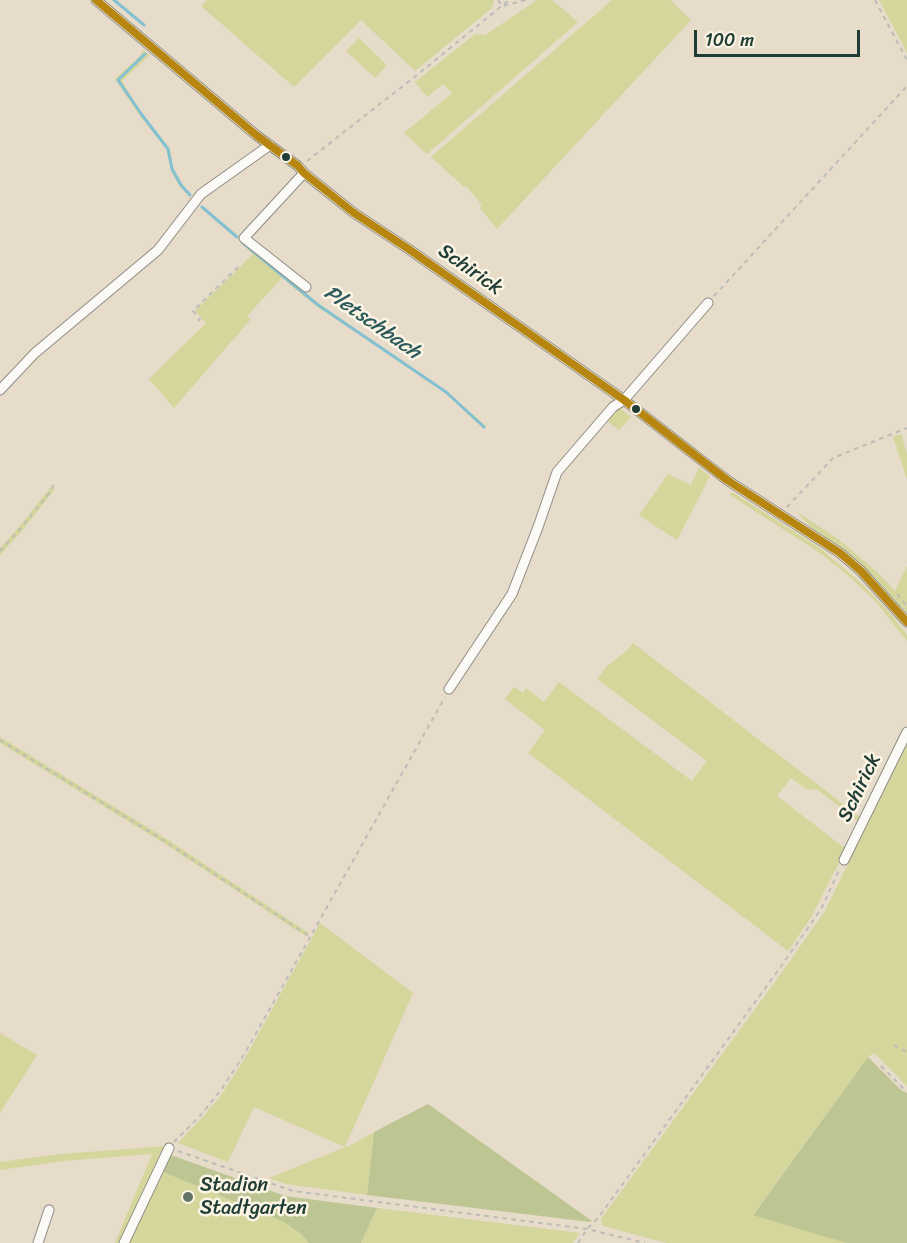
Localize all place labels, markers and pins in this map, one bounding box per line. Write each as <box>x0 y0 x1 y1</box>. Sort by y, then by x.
unlabelled marker <box>280 151 292 163</box>
unlabelled marker <box>630 403 642 415</box>
place label: Stadion Stadtgarten <box>200 1174 307 1221</box>
marker: Stadion Stadtgarten <box>181 1190 195 1204</box>

